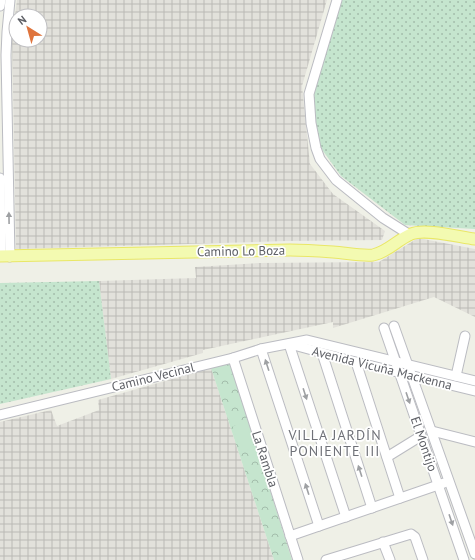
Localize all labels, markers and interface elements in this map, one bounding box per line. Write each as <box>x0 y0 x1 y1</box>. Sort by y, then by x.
north arrow <box>8 8 48 48</box>
text: N <box>15 12 29 28</box>
one-way arrow <box>6 211 12 224</box>
street label: Camino Lo Boza <box>197 242 285 260</box>
street label: Avenida Vicuña Mackenna <box>310 342 454 394</box>
street label: Camino Vecinal <box>110 358 196 395</box>
one-way arrow <box>264 359 270 371</box>
one-way arrow <box>303 389 309 401</box>
one-way arrow <box>405 392 411 404</box>
street label: El Montijo <box>407 414 441 474</box>
district label: VILLA JARDÍN PONIENTE III <box>287 426 382 460</box>
street label: La Rambla <box>248 429 282 489</box>
one-way arrow <box>357 464 363 476</box>
one-way arrow <box>304 483 310 495</box>
one-way arrow <box>448 515 454 527</box>

